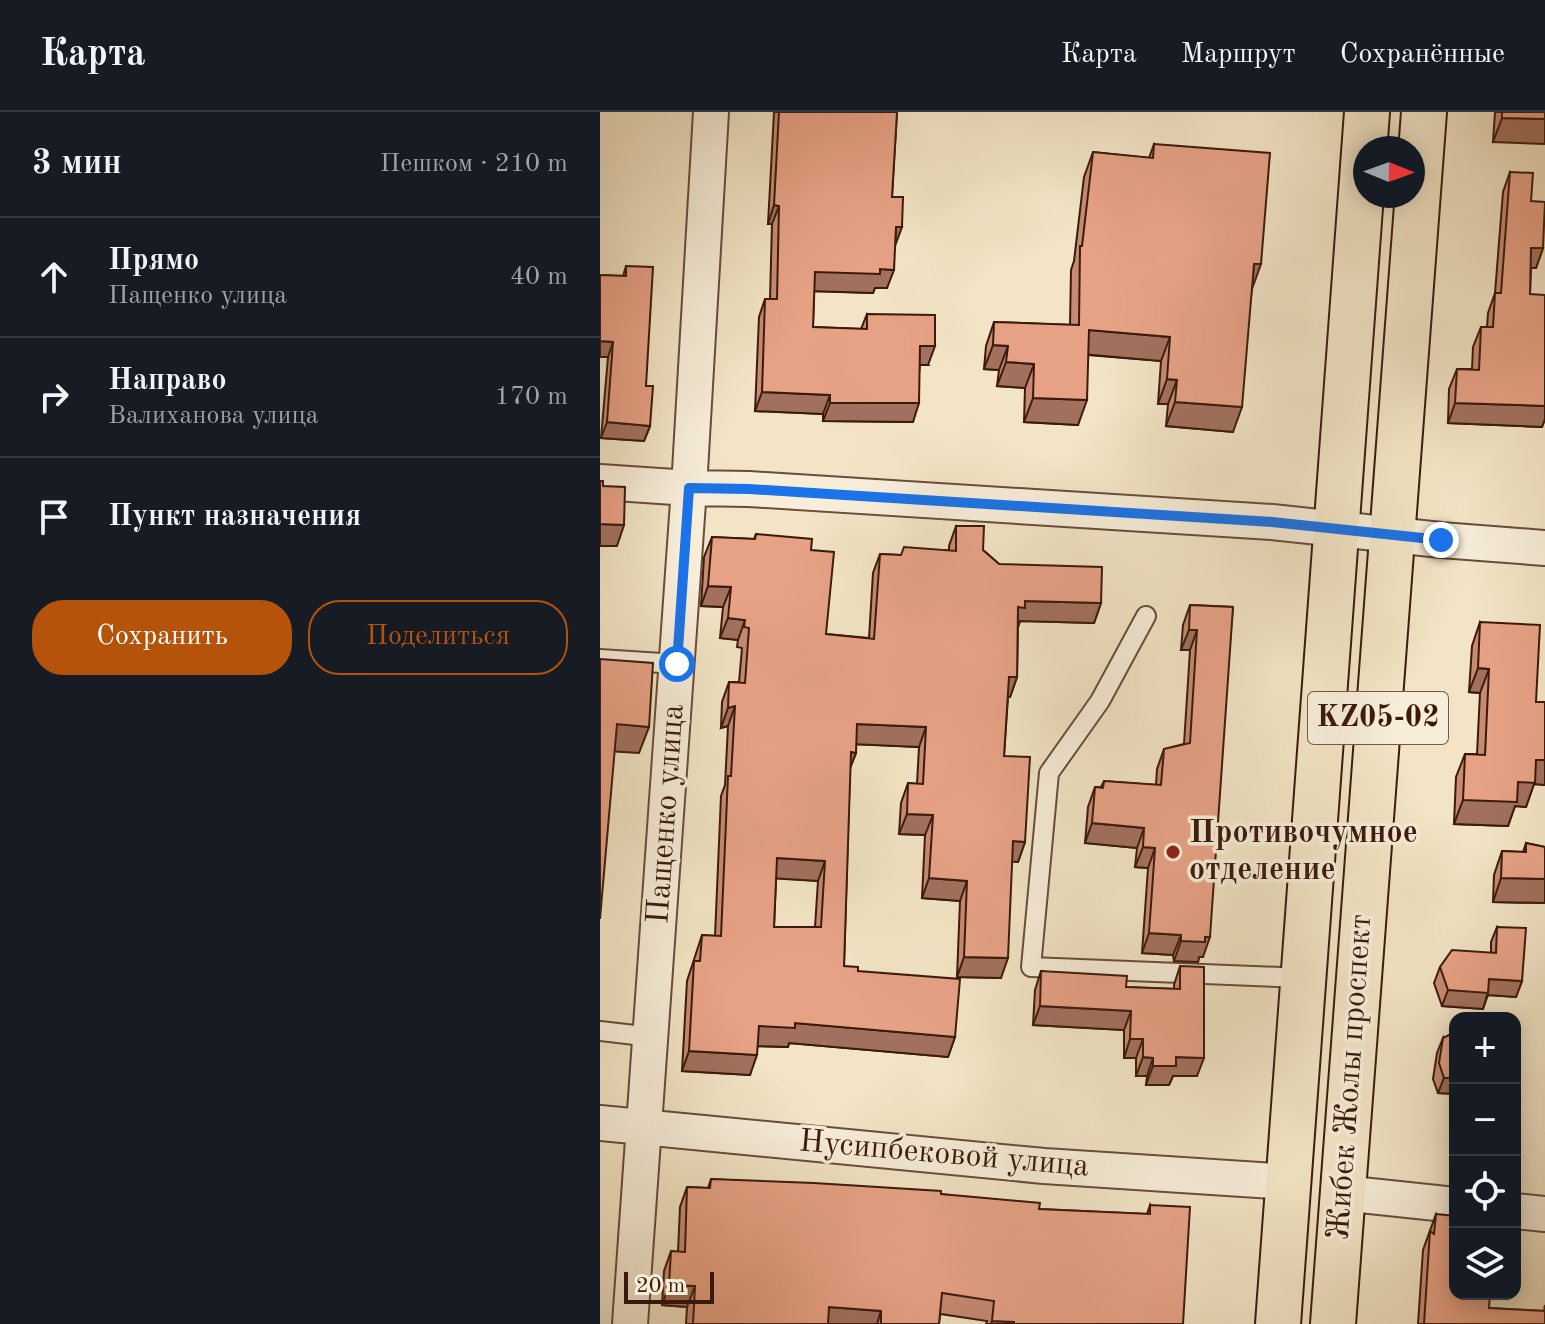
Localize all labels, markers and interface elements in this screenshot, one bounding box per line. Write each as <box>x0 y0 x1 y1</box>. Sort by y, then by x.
text: Карта <box>40 36 146 74</box>
text: Карта <box>1061 41 1137 69</box>
text: Маршрут <box>1181 41 1296 69</box>
text: Сохранённые <box>1340 41 1505 69</box>
north arrow <box>1353 136 1425 208</box>
text: 3 мин <box>32 147 122 181</box>
text: Пешком · 210 m <box>380 151 568 177</box>
text: Прямо <box>108 246 199 276</box>
icon: ahead <box>32 255 76 299</box>
text: 40 m <box>510 264 568 290</box>
text: Пащенко улица <box>108 283 287 309</box>
text: Направо <box>108 366 227 396</box>
icon: right <box>32 375 76 419</box>
text: 170 m <box>495 384 568 410</box>
text: Валиханова улица <box>108 403 319 429</box>
icon: arrive <box>32 495 76 539</box>
text: Пункт назначения <box>108 502 361 532</box>
route end <box>1423 522 1459 558</box>
button: Сохранить <box>32 600 292 675</box>
button: Поделиться <box>308 600 568 675</box>
route start <box>659 646 695 682</box>
road number: KZ05-02 <box>1308 692 1448 744</box>
street label: Пащенко улица <box>643 703 691 925</box>
place label: Противочумное отделение <box>1189 818 1418 887</box>
marker: Противочумное отделение <box>1164 843 1182 861</box>
street label: Жибек Жолы проспект <box>1324 913 1378 1241</box>
map controls <box>1449 1012 1521 1300</box>
button: + <box>1449 1012 1521 1084</box>
button: − <box>1449 1084 1521 1156</box>
street label: Нусипбековой улица <box>798 1126 1091 1184</box>
button: locate <box>1449 1156 1521 1228</box>
button: layers <box>1449 1228 1521 1300</box>
scale bar <box>624 1268 714 1304</box>
text: 20 m <box>636 1275 685 1297</box>

